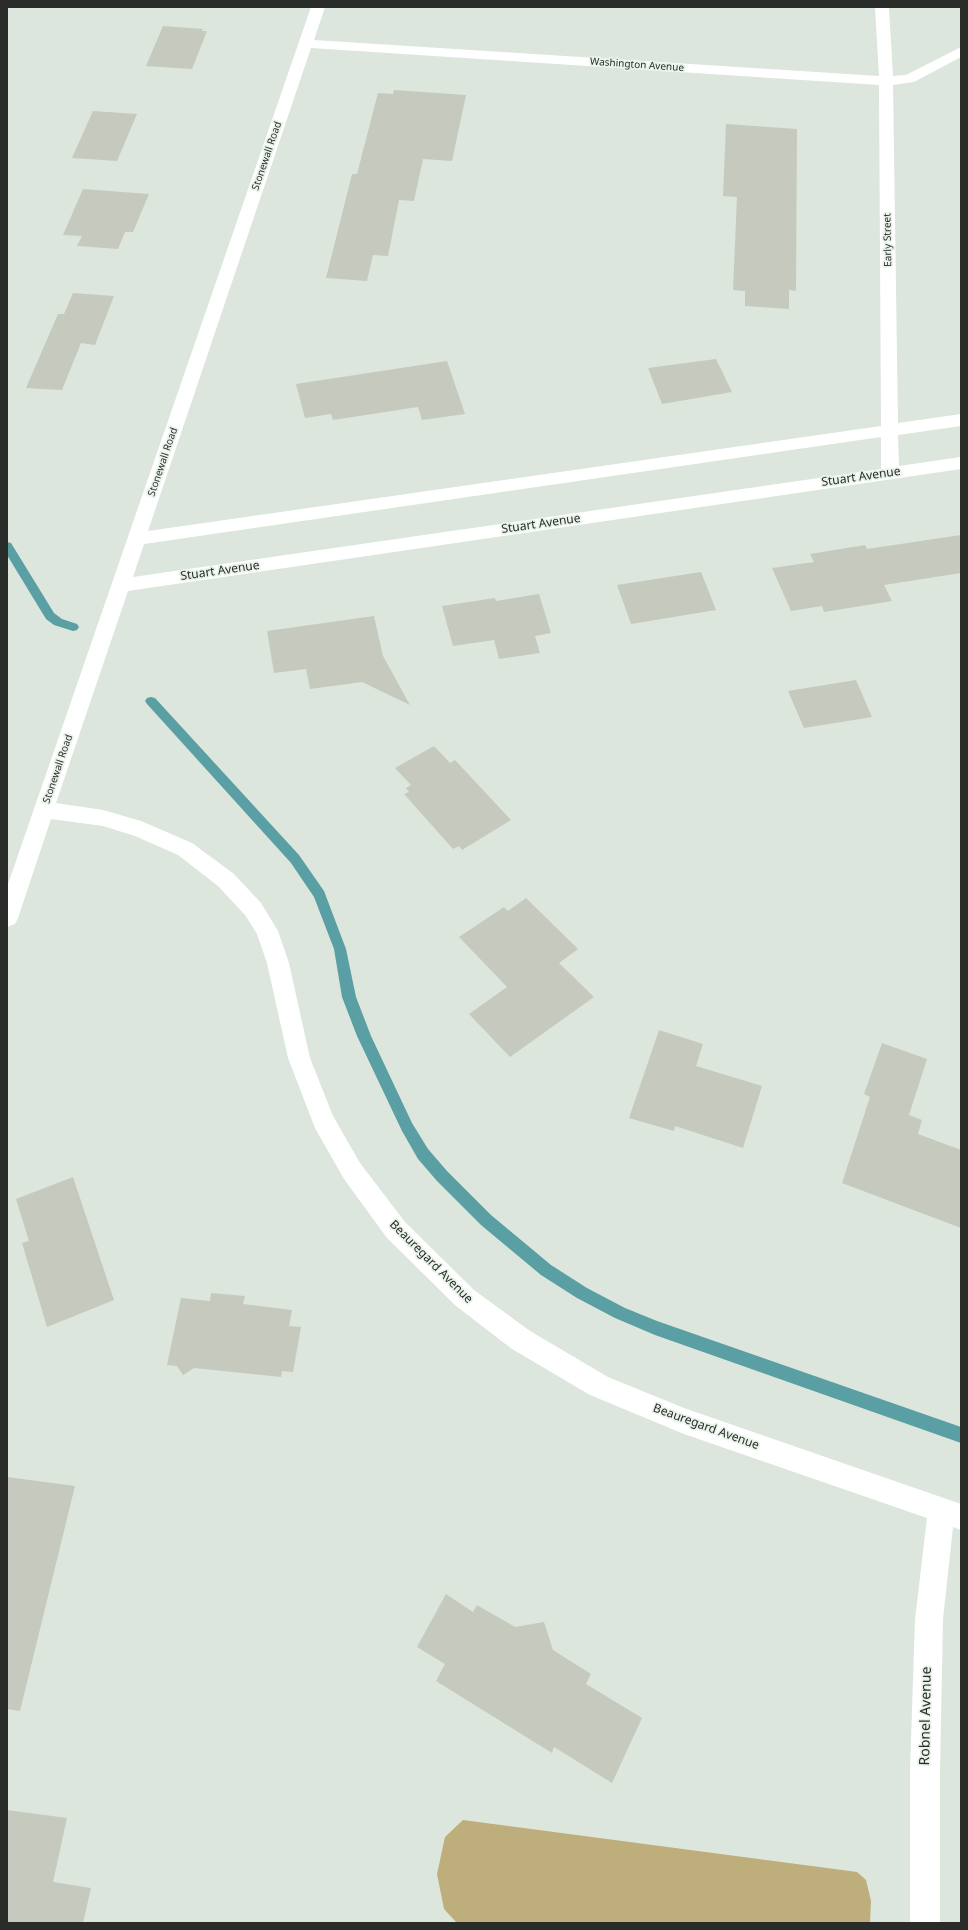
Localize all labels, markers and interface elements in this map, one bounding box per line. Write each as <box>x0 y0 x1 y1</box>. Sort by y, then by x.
street label: Washington Avenue <box>590 56 684 74</box>
street label: Stonewall Road <box>250 120 284 192</box>
street label: Early Street <box>882 213 894 267</box>
street label: Stonewall Road <box>146 426 180 498</box>
street label: Stuart Avenue <box>821 464 901 490</box>
street label: Stuart Avenue <box>501 511 581 537</box>
street label: Stuart Avenue <box>180 558 260 584</box>
street label: Stonewall Road <box>41 733 75 805</box>
street label: Beauregard Avenue <box>386 1217 476 1307</box>
street label: Beauregard Avenue <box>651 1401 761 1453</box>
street label: Robnel Avenue <box>917 1666 935 1766</box>

